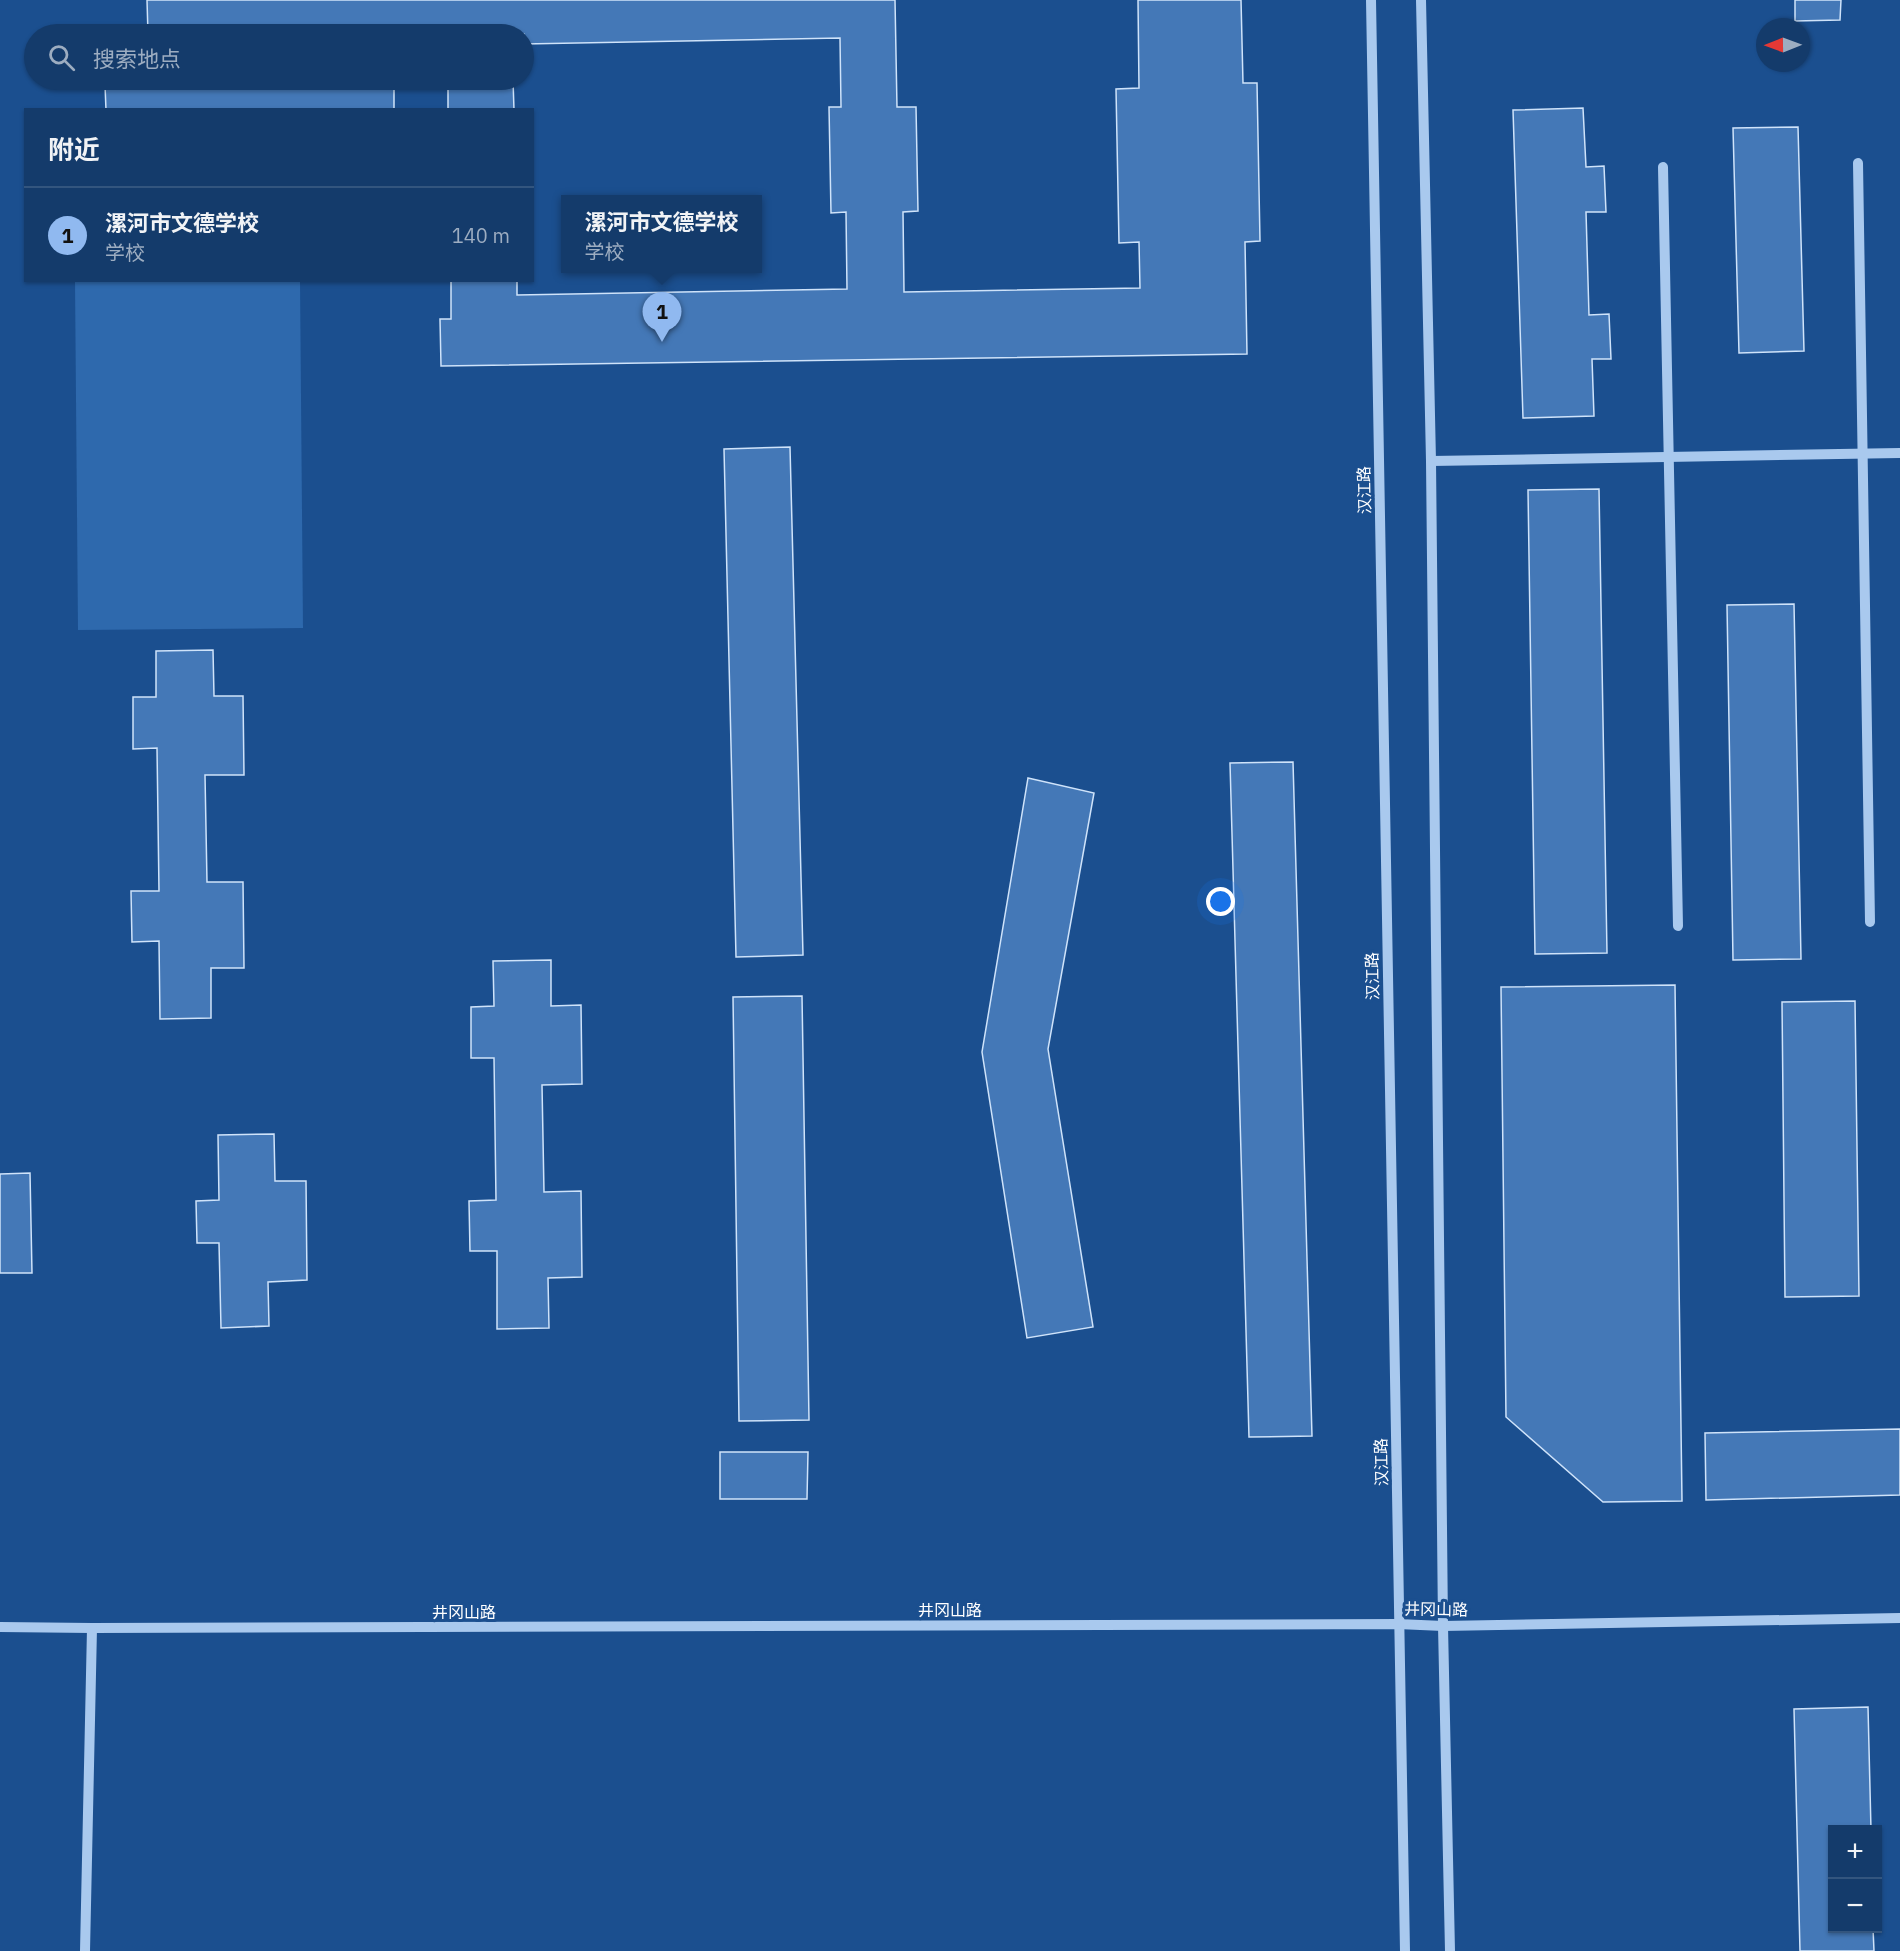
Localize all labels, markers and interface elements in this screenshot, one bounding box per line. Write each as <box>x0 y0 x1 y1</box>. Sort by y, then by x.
north arrow <box>1756 18 1810 72</box>
search box <box>24 24 534 90</box>
icon: search <box>45 41 78 74</box>
text: 搜索地点 <box>93 44 181 73</box>
text: 附近 <box>48 132 100 166</box>
popup <box>561 195 762 273</box>
text: 漯河市文德学校 <box>584 207 739 236</box>
text: 漯河市文德学校 <box>105 208 259 237</box>
text: 1 <box>62 222 74 249</box>
text: 140 m <box>452 222 510 249</box>
text: 学校 <box>584 238 624 265</box>
text: 学校 <box>105 239 145 266</box>
pin: 1 <box>642 292 682 342</box>
street label: 汉江路 <box>1354 466 1374 514</box>
your location <box>1206 887 1235 916</box>
street label: 汉江路 <box>1362 952 1382 1000</box>
street label: 汉江路 <box>1371 1438 1391 1486</box>
street label: 井冈山路 <box>1404 1598 1468 1620</box>
street label: 井冈山路 <box>918 1600 982 1620</box>
street label: 井冈山路 <box>432 1602 496 1622</box>
map controls <box>1828 1825 1882 1933</box>
button: + <box>1828 1825 1882 1879</box>
button: − <box>1828 1879 1882 1933</box>

